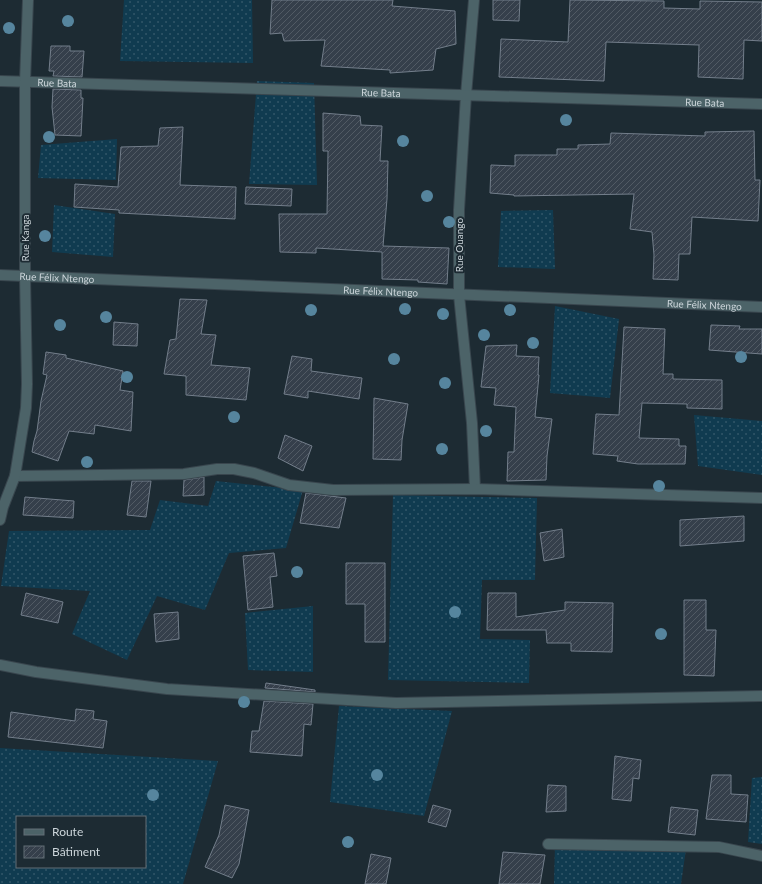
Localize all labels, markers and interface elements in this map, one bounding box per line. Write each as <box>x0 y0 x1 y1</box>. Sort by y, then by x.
street label: Rue Bata <box>37 76 77 89</box>
street label: Rue Bata <box>361 86 401 99</box>
street label: Rue Bata <box>685 96 725 109</box>
street label: Rue Kanga <box>19 215 31 261</box>
street label: Rue Ouango <box>453 218 465 272</box>
street label: Rue Félix Ntengo <box>19 270 95 285</box>
street label: Rue Félix Ntengo <box>343 283 419 299</box>
street label: Rue Félix Ntengo <box>667 297 742 312</box>
legend <box>16 816 146 868</box>
text: Route <box>52 824 83 839</box>
text: Bâtiment <box>52 844 101 859</box>

